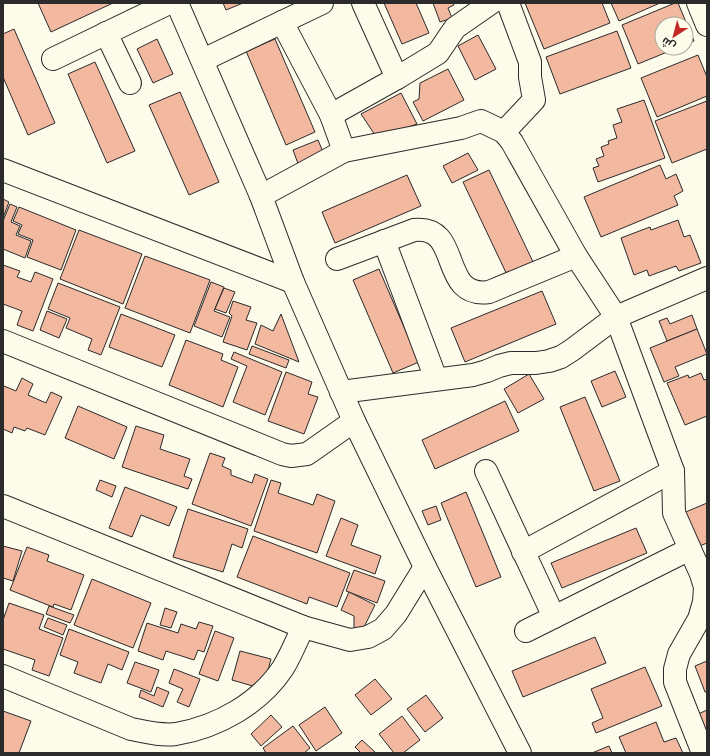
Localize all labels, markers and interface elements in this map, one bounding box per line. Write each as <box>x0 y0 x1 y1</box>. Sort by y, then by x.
north arrow <box>654 16 694 56</box>
text: ش <box>659 34 678 53</box>

